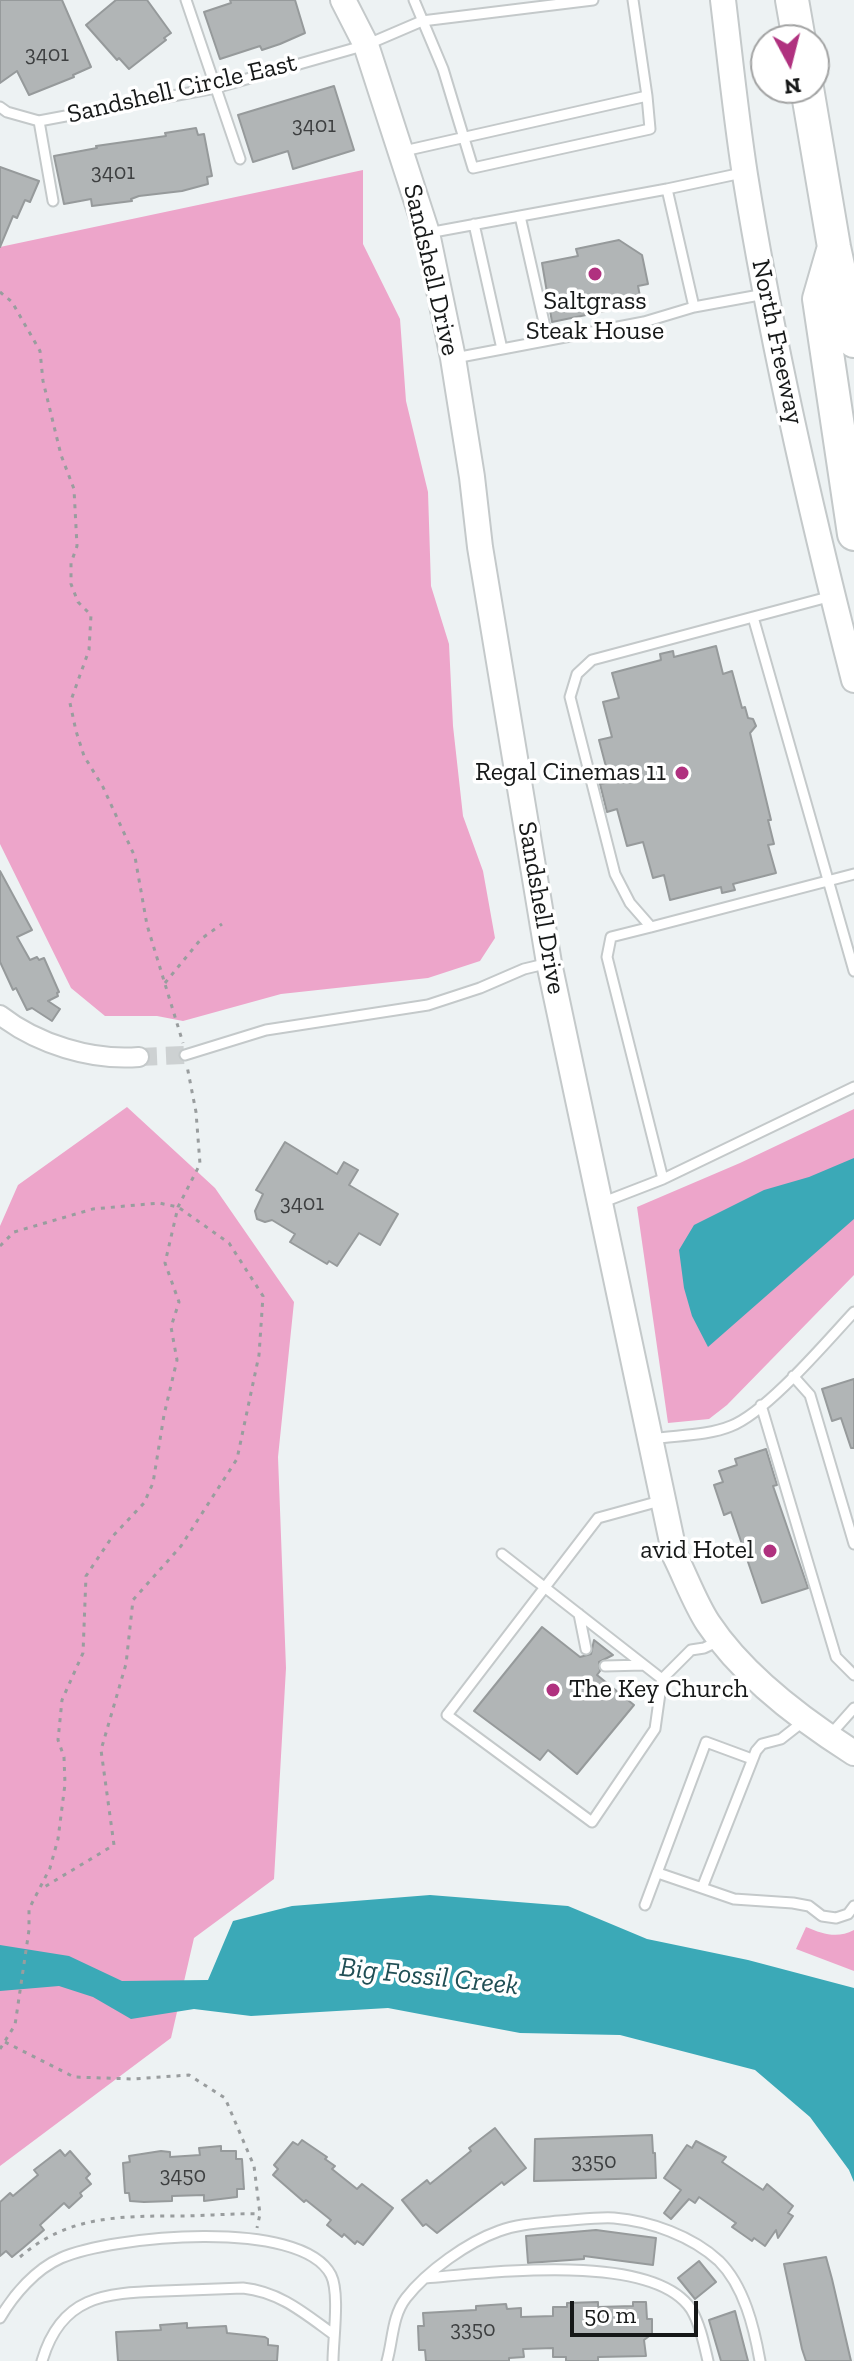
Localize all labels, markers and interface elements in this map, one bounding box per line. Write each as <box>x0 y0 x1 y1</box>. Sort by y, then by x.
north arrow <box>750 24 830 104</box>
house number: 3401 <box>25 42 69 68</box>
street label: Sandshell Circle East <box>64 47 300 131</box>
text: N <box>783 72 803 101</box>
house number: 3401 <box>292 113 336 139</box>
house number: 3401 <box>91 160 135 186</box>
street label: Sandshell Drive <box>396 181 466 359</box>
street label: North Freeway <box>744 257 810 427</box>
marker: Saltgrass Steak House <box>586 265 604 283</box>
place label: Saltgrass Steak House <box>526 286 664 348</box>
place label: Regal Cinemas 11 <box>475 757 666 789</box>
marker: Regal Cinemas 11 <box>673 764 691 782</box>
street label: Sandshell Drive <box>510 819 572 997</box>
house number: 3401 <box>280 1191 324 1217</box>
place label: avid Hotel <box>640 1535 754 1567</box>
marker: avid Hotel <box>761 1542 779 1560</box>
place label: The Key Church <box>569 1674 748 1706</box>
marker: The Key Church <box>544 1681 562 1699</box>
water label: Big Fossil Creek <box>338 1951 520 2003</box>
house number: 3350 <box>571 2149 617 2175</box>
house number: 3450 <box>160 2163 206 2189</box>
scale bar <box>574 2285 702 2335</box>
text: 50 m <box>584 2300 636 2329</box>
house number: 3350 <box>450 2317 496 2343</box>

